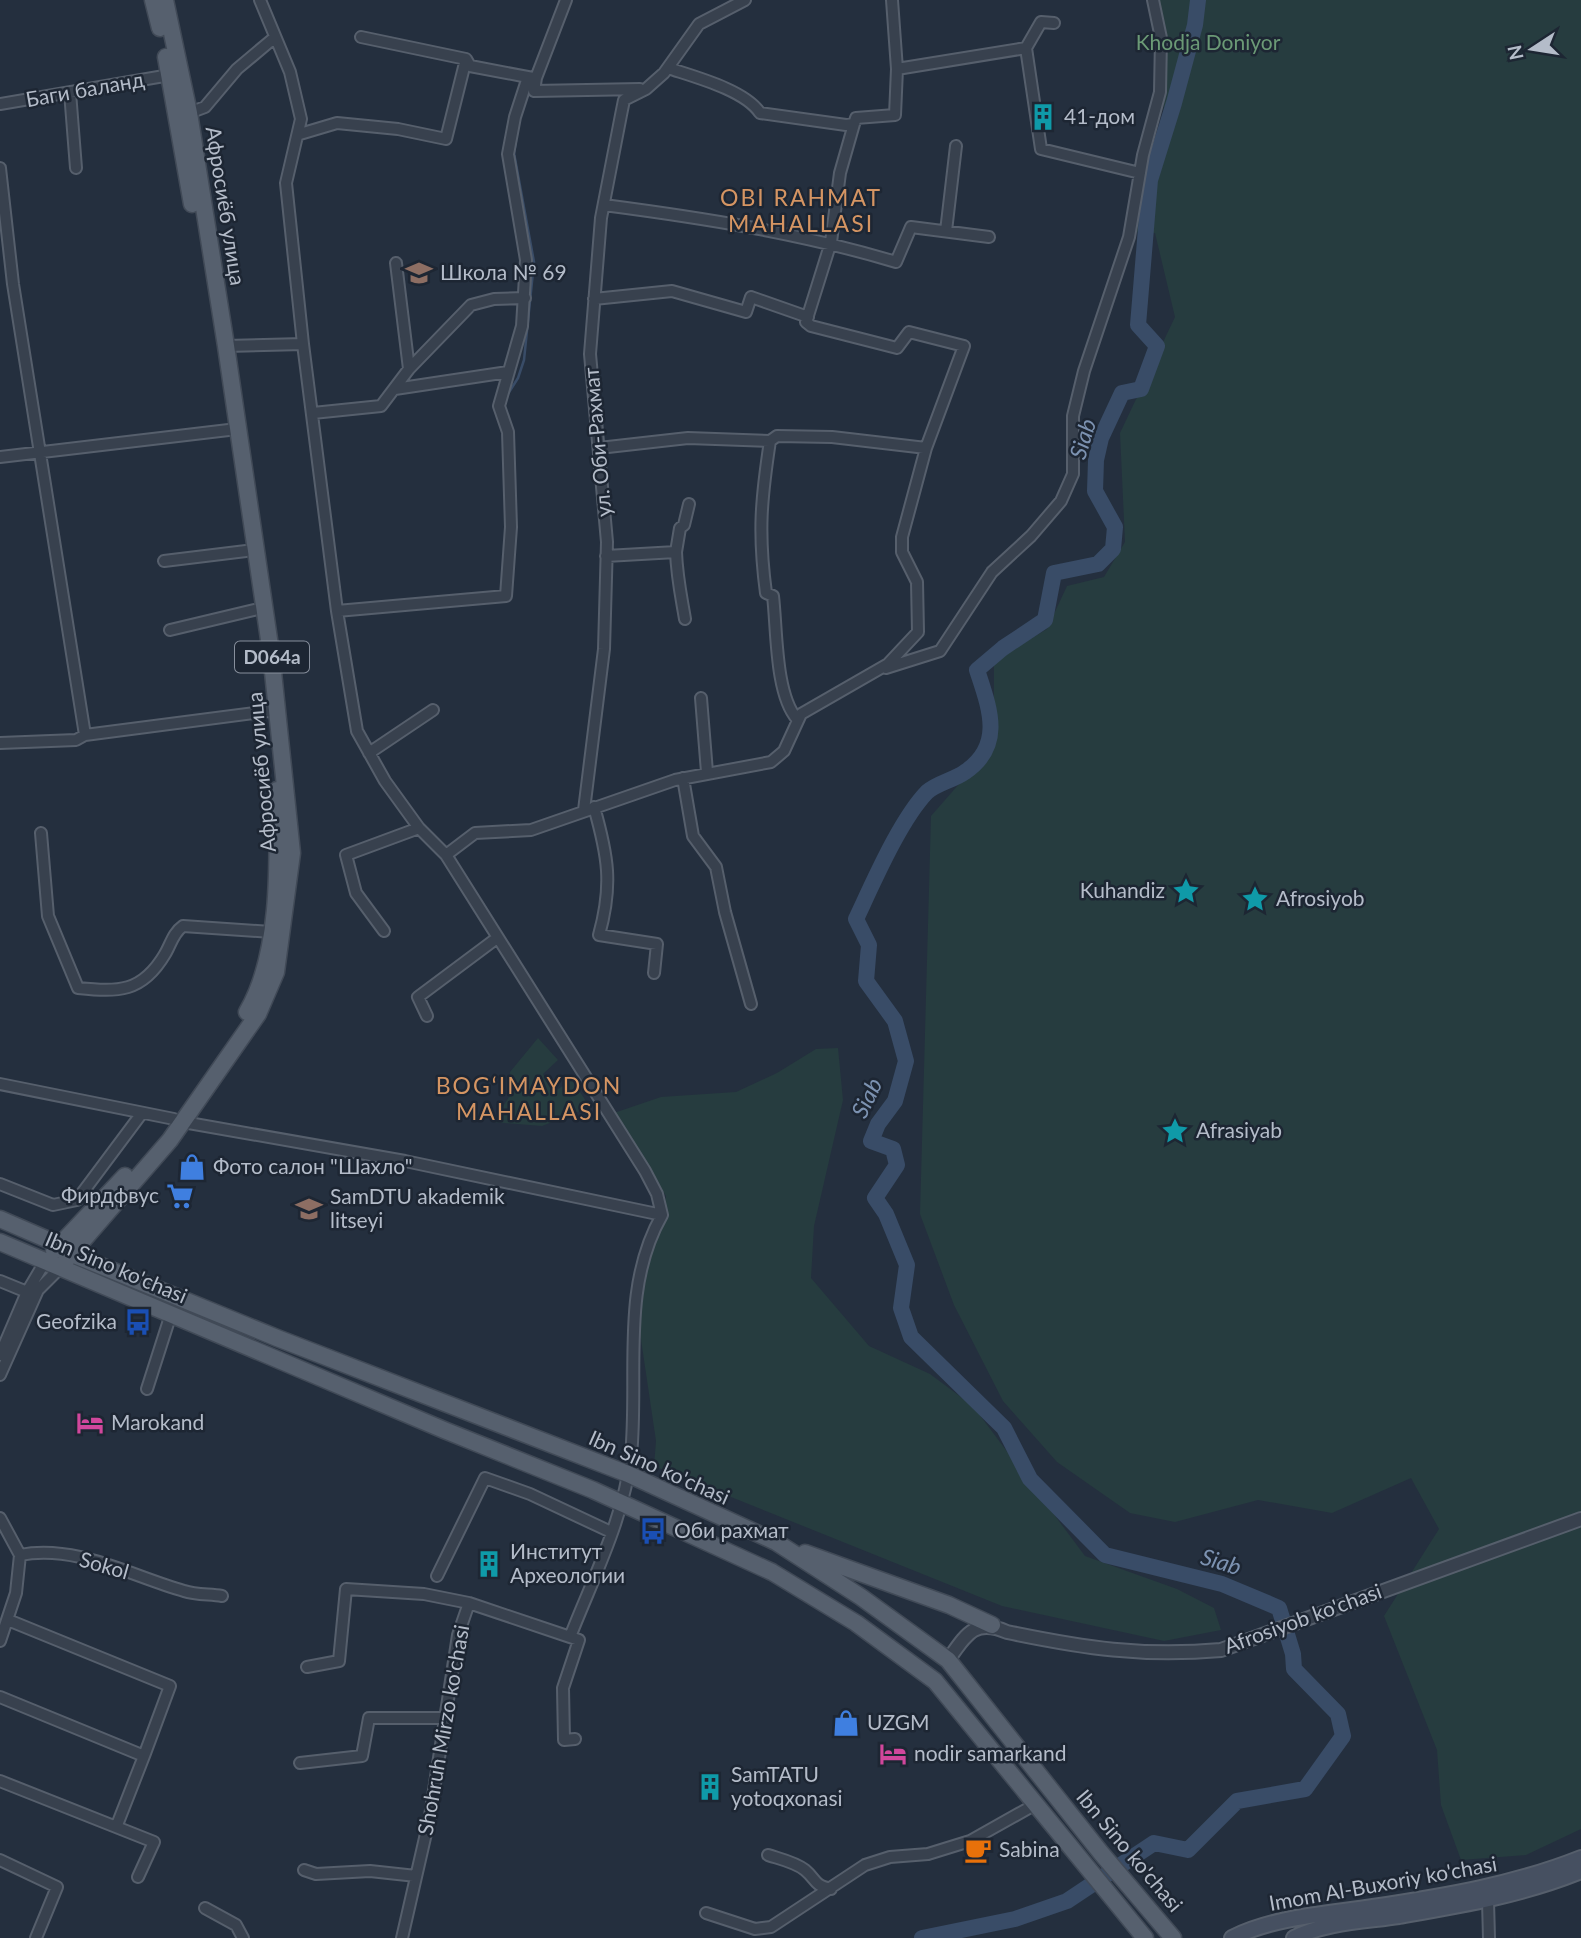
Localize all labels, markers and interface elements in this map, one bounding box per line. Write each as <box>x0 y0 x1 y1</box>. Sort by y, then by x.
north arrow <box>1497 14 1567 84</box>
park label: Khodja Doniyor <box>1136 29 1281 54</box>
text: N <box>1502 43 1528 62</box>
street label: Баги баланд <box>24 66 146 111</box>
building icon: 41-дом <box>1028 102 1058 132</box>
place label: 41-дом <box>1064 103 1135 128</box>
street label: Афросиёб улица <box>202 124 251 287</box>
district label: OBI RAHMAT MAHALLASI <box>720 183 882 237</box>
school or university icon: Школа № 69 <box>404 258 434 288</box>
place label: Школа № 69 <box>440 259 567 284</box>
street label: ул. Оби-Рахмат <box>577 366 616 518</box>
water label: Siab <box>1063 415 1101 462</box>
road number: D064a <box>235 642 309 672</box>
street label: Афросиёб улица <box>241 691 280 853</box>
place icon: Kuhandiz <box>1171 876 1201 906</box>
place label: Kuhandiz <box>1080 877 1165 902</box>
place icon: Afrosiyob <box>1240 884 1270 914</box>
place label: Afrosiyob <box>1276 885 1365 910</box>
district label: BOG‘IMAYDON MAHALLASI <box>436 1071 622 1125</box>
water label: Siab <box>845 1073 888 1122</box>
place icon: Afrasiyab <box>1160 1116 1190 1146</box>
place label: Afrasiyab <box>1196 1117 1282 1142</box>
shop icon: Фото салон "Шахло" <box>177 1152 207 1182</box>
place label: Фото салон "Шахло" <box>213 1153 413 1178</box>
supermarket icon: Фирдфвус <box>165 1181 195 1211</box>
place label: Фирдфвус <box>61 1182 159 1207</box>
place label: SamDTU akademik litseyi <box>330 1183 505 1232</box>
school or university icon: SamDTU akademik litseyi <box>294 1194 324 1224</box>
street label: Ibn Sino ko'chasi <box>42 1225 191 1308</box>
bus stop icon: Geofzika <box>123 1307 153 1337</box>
place label: Geofzika <box>36 1308 117 1333</box>
hotel icon: Marokand <box>75 1408 105 1438</box>
place label: Marokand <box>111 1409 204 1434</box>
street label: Ibn Sino ko'chasi <box>585 1424 734 1509</box>
bus stop icon: Оби рахмат <box>638 1516 668 1546</box>
place label: Оби рахмат <box>674 1517 789 1542</box>
place label: Институт Археологии <box>510 1538 625 1587</box>
water label: Siab <box>1198 1542 1245 1580</box>
street label: Sokol <box>77 1546 132 1583</box>
building icon: Институт Археологии <box>474 1549 504 1579</box>
street label: Afrosiyob ko'chasi <box>1220 1578 1385 1658</box>
street label: Shohruh Mirzo ko'chasi <box>412 1623 473 1837</box>
shop icon: UZGM <box>831 1708 861 1738</box>
place label: UZGM <box>867 1709 930 1734</box>
hotel icon: nodir samarkand <box>878 1739 908 1769</box>
place label: nodir samarkand <box>914 1740 1066 1765</box>
place label: SamTATU yotoqxonasi <box>731 1761 843 1810</box>
building icon: SamTATU yotoqxonasi <box>695 1772 725 1802</box>
street label: Ibn Sino ko'chasi <box>1072 1784 1188 1916</box>
cafe icon: Sabina <box>963 1835 993 1865</box>
place label: Sabina <box>999 1836 1060 1861</box>
street label: Imom Al-Buxoriy ko'chasi <box>1267 1850 1499 1915</box>

